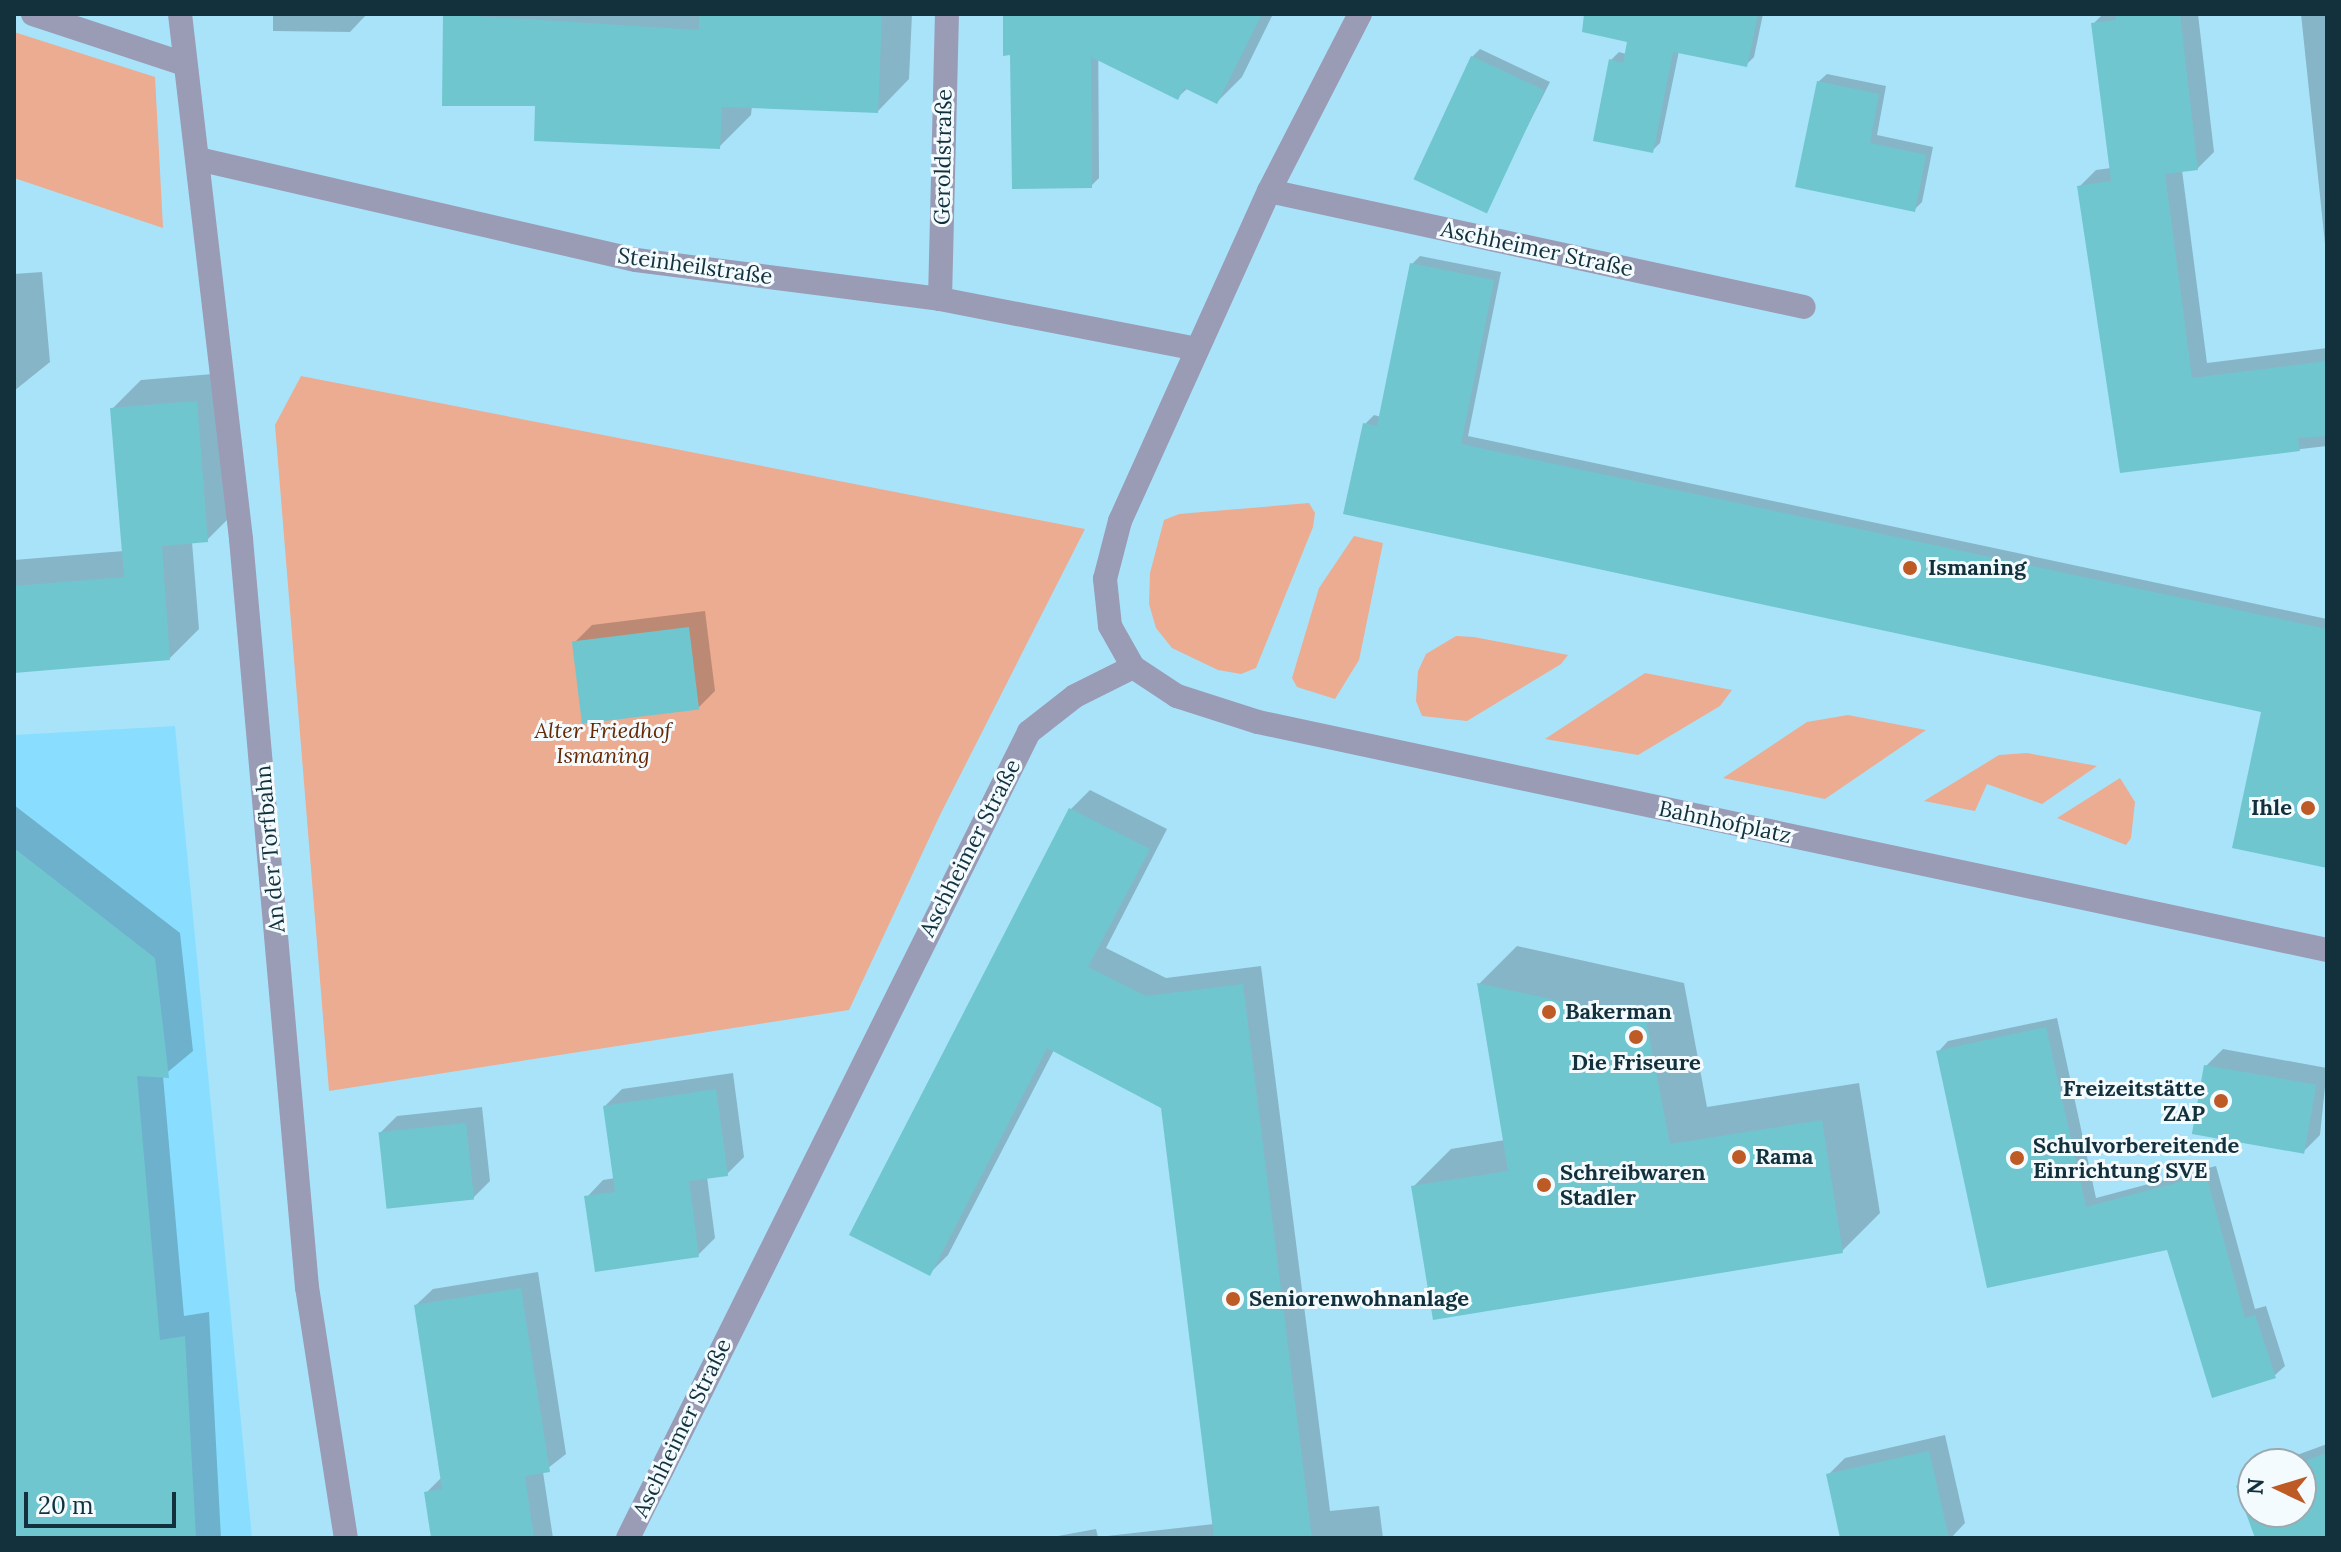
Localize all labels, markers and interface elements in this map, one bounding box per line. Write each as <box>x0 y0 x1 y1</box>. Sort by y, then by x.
street label: Geroldstraße <box>929 89 957 225</box>
street label: Aschheimer Straße <box>1439 216 1635 282</box>
street label: Steinheilstraße <box>616 242 774 290</box>
place label: Ismaning <box>1928 555 2026 581</box>
marker: Ismaning <box>1899 557 1921 579</box>
park label: Alter Friedhof Ismaning <box>534 717 672 768</box>
street label: Aschheimer Straße <box>914 755 1026 941</box>
street label: An der Torfbahn <box>250 764 290 934</box>
street label: Bahnhofplatz <box>1656 795 1794 849</box>
place label: Ihle <box>2251 795 2292 821</box>
marker: Ihle <box>2299 799 2317 817</box>
place label: Bakerman <box>1565 999 1672 1025</box>
marker: Bakerman <box>1540 1003 1558 1021</box>
marker: Die Friseure <box>1627 1028 1645 1046</box>
place label: Die Friseure <box>1571 1050 1701 1076</box>
place label: Freizeitstätte ZAP <box>2063 1075 2205 1126</box>
marker: Freizeitstätte ZAP <box>2212 1092 2230 1110</box>
place label: Schulvorbereitende Einrichtung SVE <box>2033 1132 2239 1184</box>
place label: Rama <box>1755 1144 1813 1170</box>
marker: Rama <box>1730 1148 1748 1166</box>
marker: Schulvorbereitende Einrichtung SVE <box>2008 1149 2026 1167</box>
place label: Schreibwaren Stadler <box>1560 1159 1706 1210</box>
marker: Schreibwaren Stadler <box>1535 1176 1553 1194</box>
place label: Seniorenwohnanlage <box>1249 1286 1469 1312</box>
marker: Seniorenwohnanlage <box>1224 1290 1242 1308</box>
street label: Aschheimer Straße <box>627 1334 737 1522</box>
north arrow <box>2237 1448 2317 1528</box>
scale bar <box>28 1476 180 1526</box>
text: N <box>2240 1477 2270 1496</box>
text: 20 m <box>38 1490 94 1521</box>

